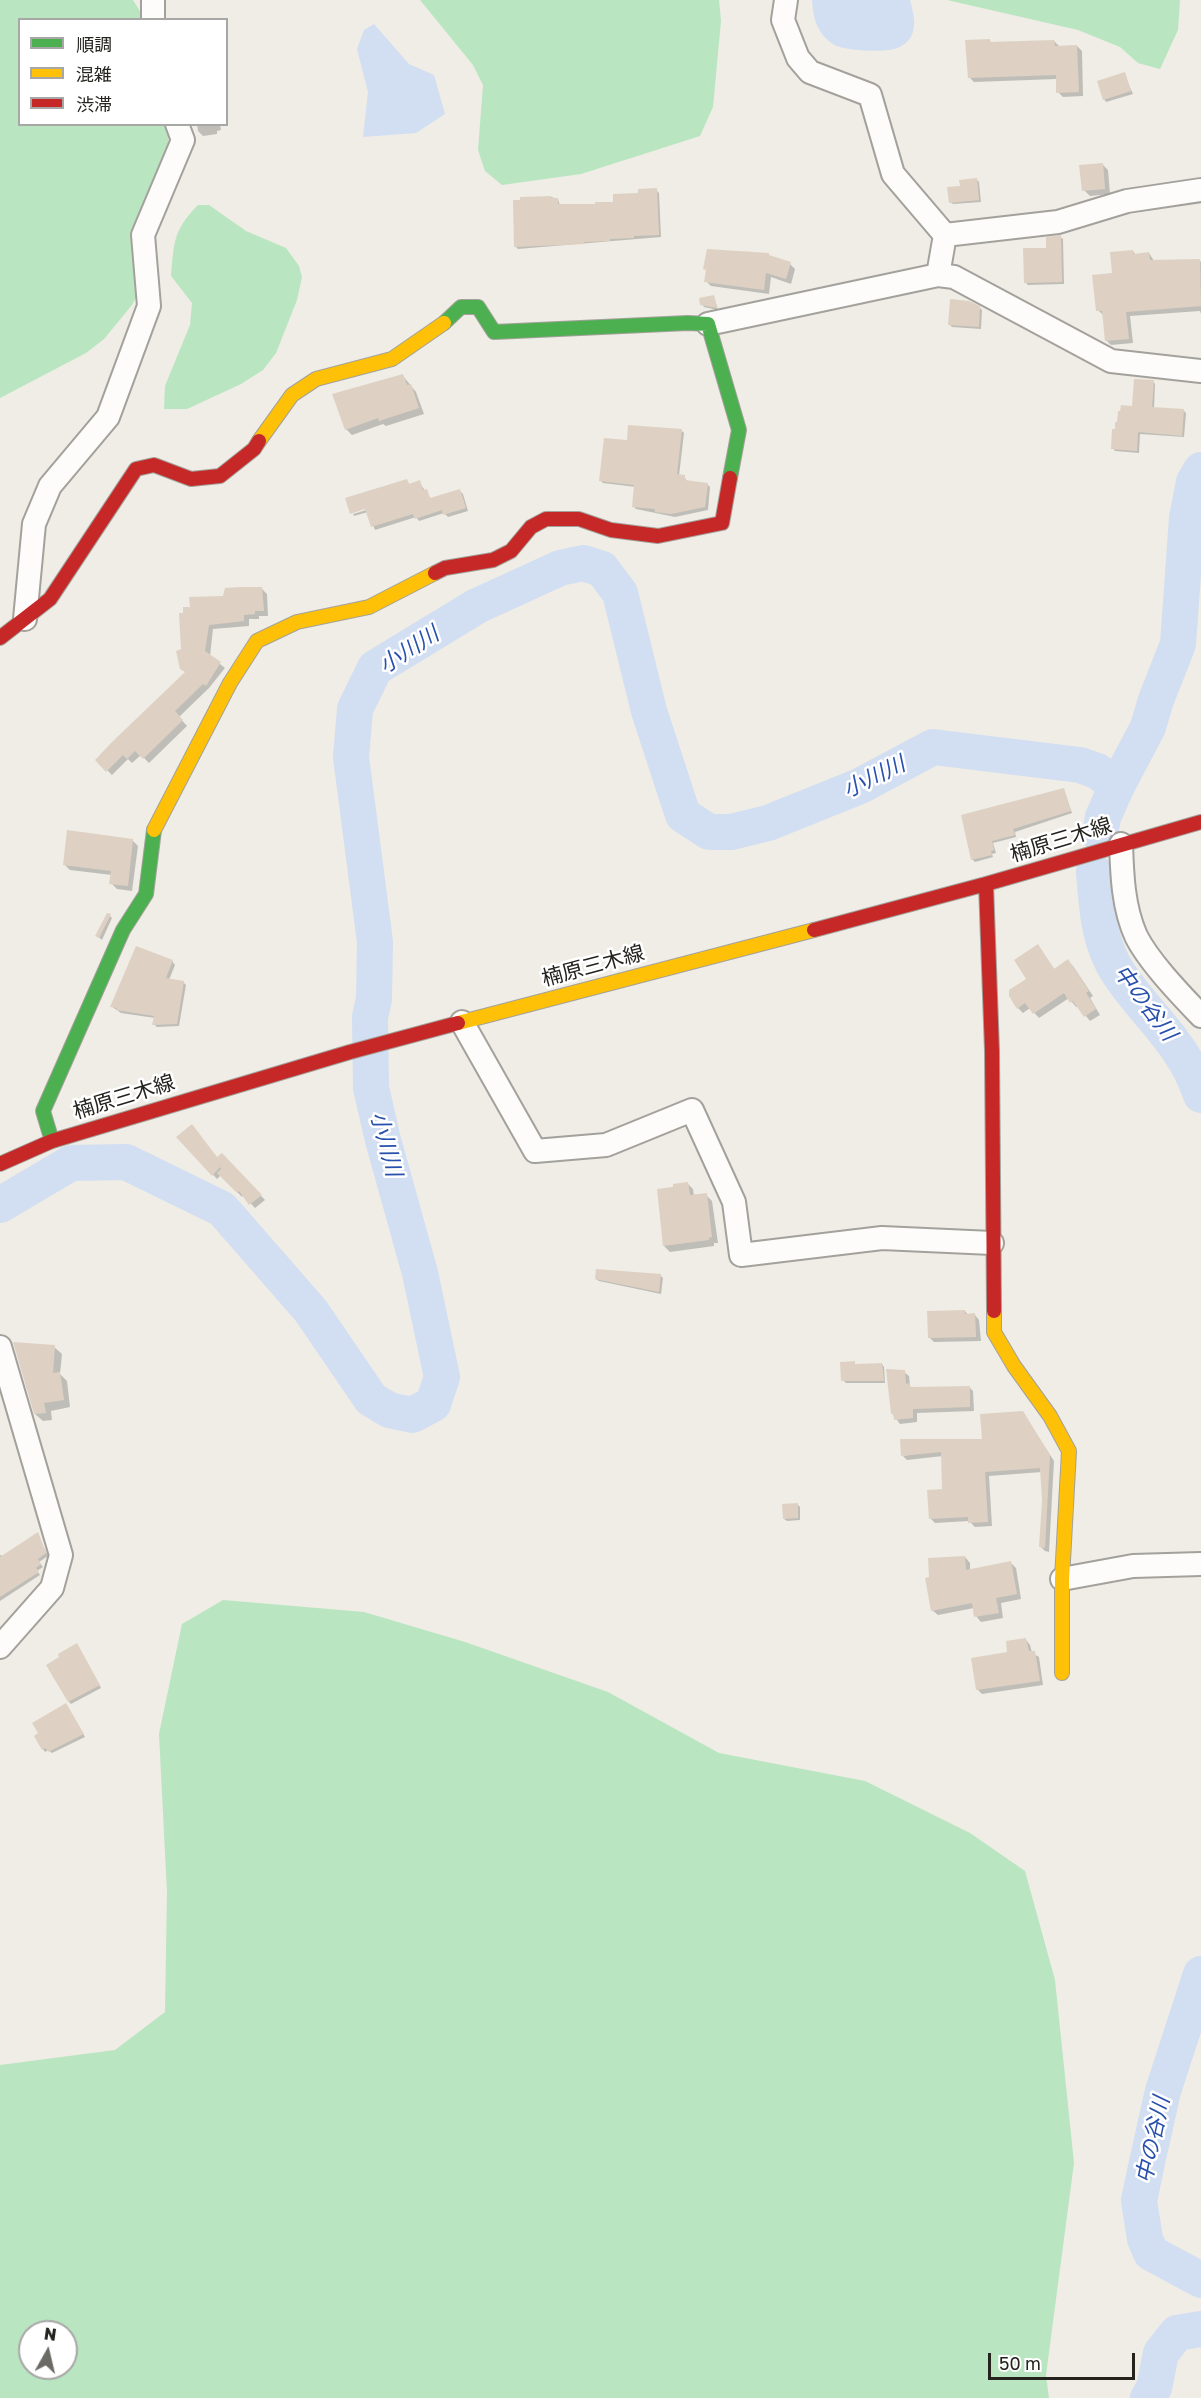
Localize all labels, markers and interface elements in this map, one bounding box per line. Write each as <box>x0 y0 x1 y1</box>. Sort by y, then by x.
legend <box>18 18 228 126</box>
text: 順調 <box>76 33 112 55</box>
text: 混雑 <box>76 63 112 85</box>
text: 渋滞 <box>76 93 112 115</box>
water label: 小川川 <box>374 621 444 679</box>
water label: 小川川 <box>839 751 909 803</box>
street label: 楠原三木線 <box>1007 813 1115 867</box>
street label: 楠原三木線 <box>539 940 647 992</box>
water label: 中の谷川 <box>1108 960 1182 1046</box>
street label: 楠原三木線 <box>70 1070 178 1124</box>
water label: 小川川 <box>365 1109 407 1179</box>
water label: 中の谷川 <box>1131 2094 1175 2186</box>
north arrow <box>18 2320 78 2380</box>
text: N <box>43 2323 58 2345</box>
scale bar <box>991 2341 1138 2379</box>
text: 50 m <box>999 2352 1041 2374</box>

